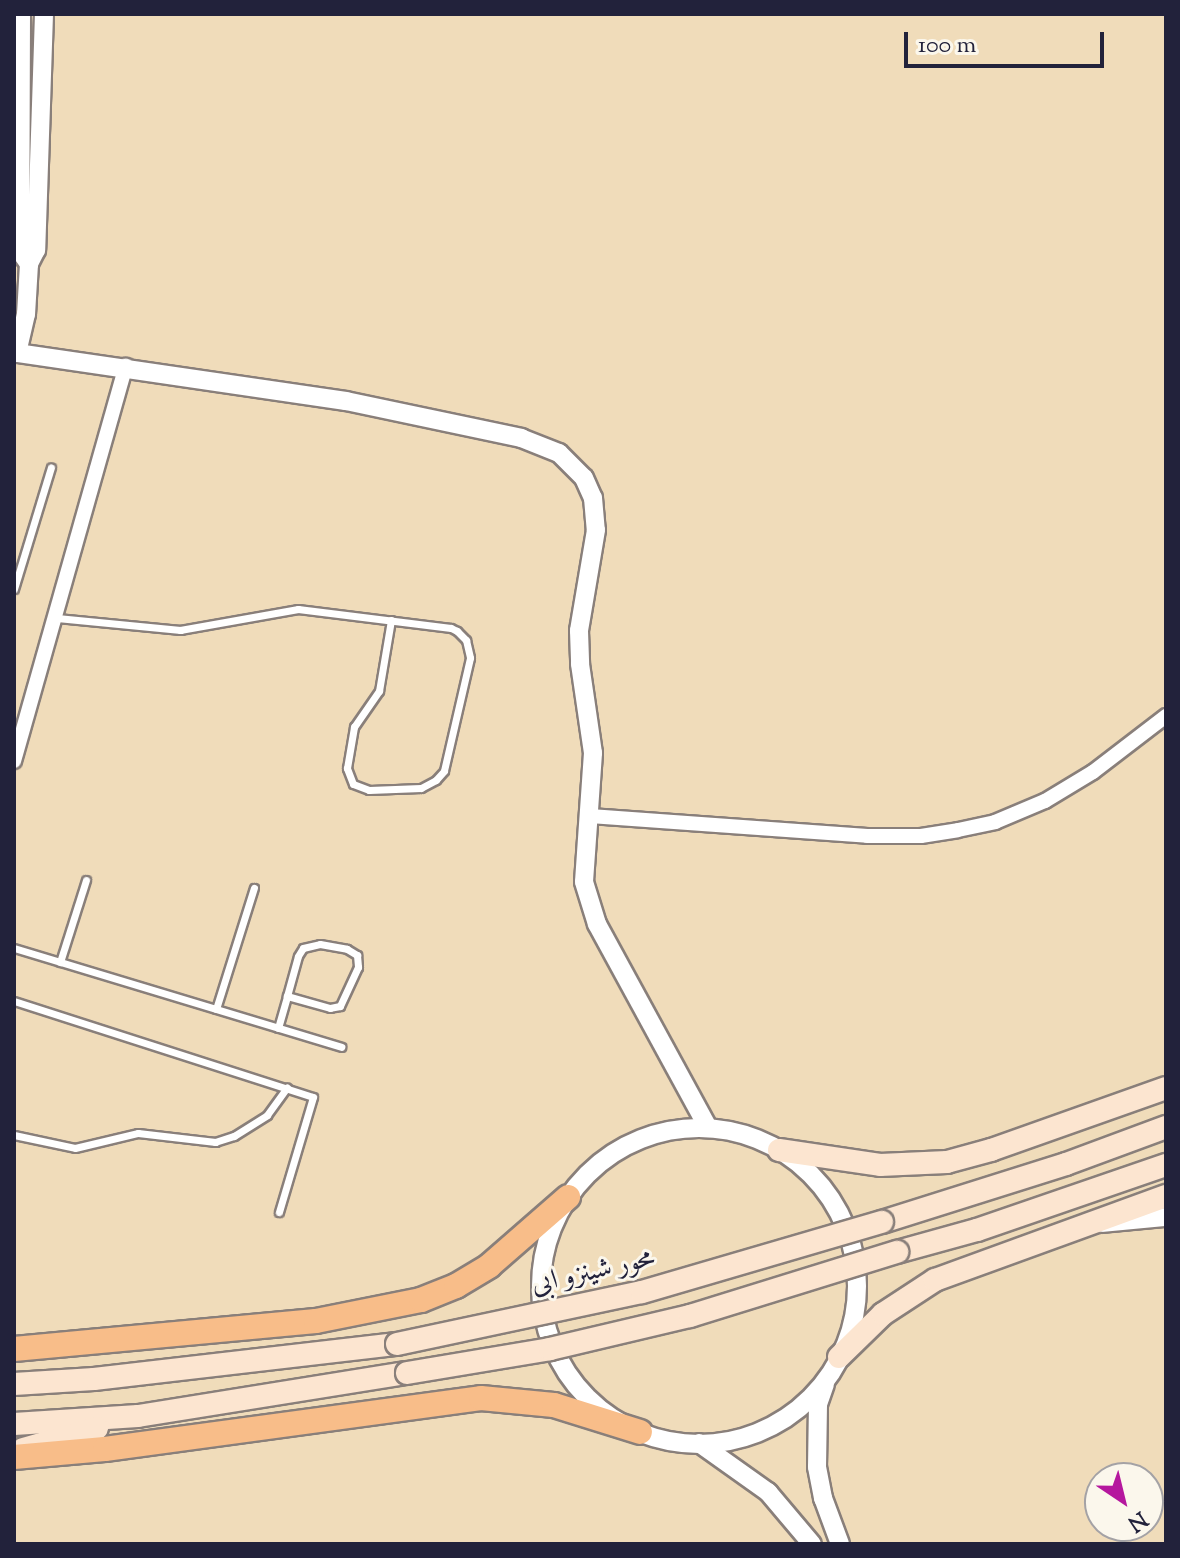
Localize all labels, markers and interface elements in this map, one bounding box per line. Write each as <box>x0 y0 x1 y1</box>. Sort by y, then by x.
scale bar <box>908 16 1108 66</box>
text: 100 m <box>918 29 976 63</box>
street label: محور شينزو ابى <box>528 1241 658 1303</box>
north arrow <box>1084 1462 1164 1542</box>
text: N <box>1120 1502 1153 1538</box>

